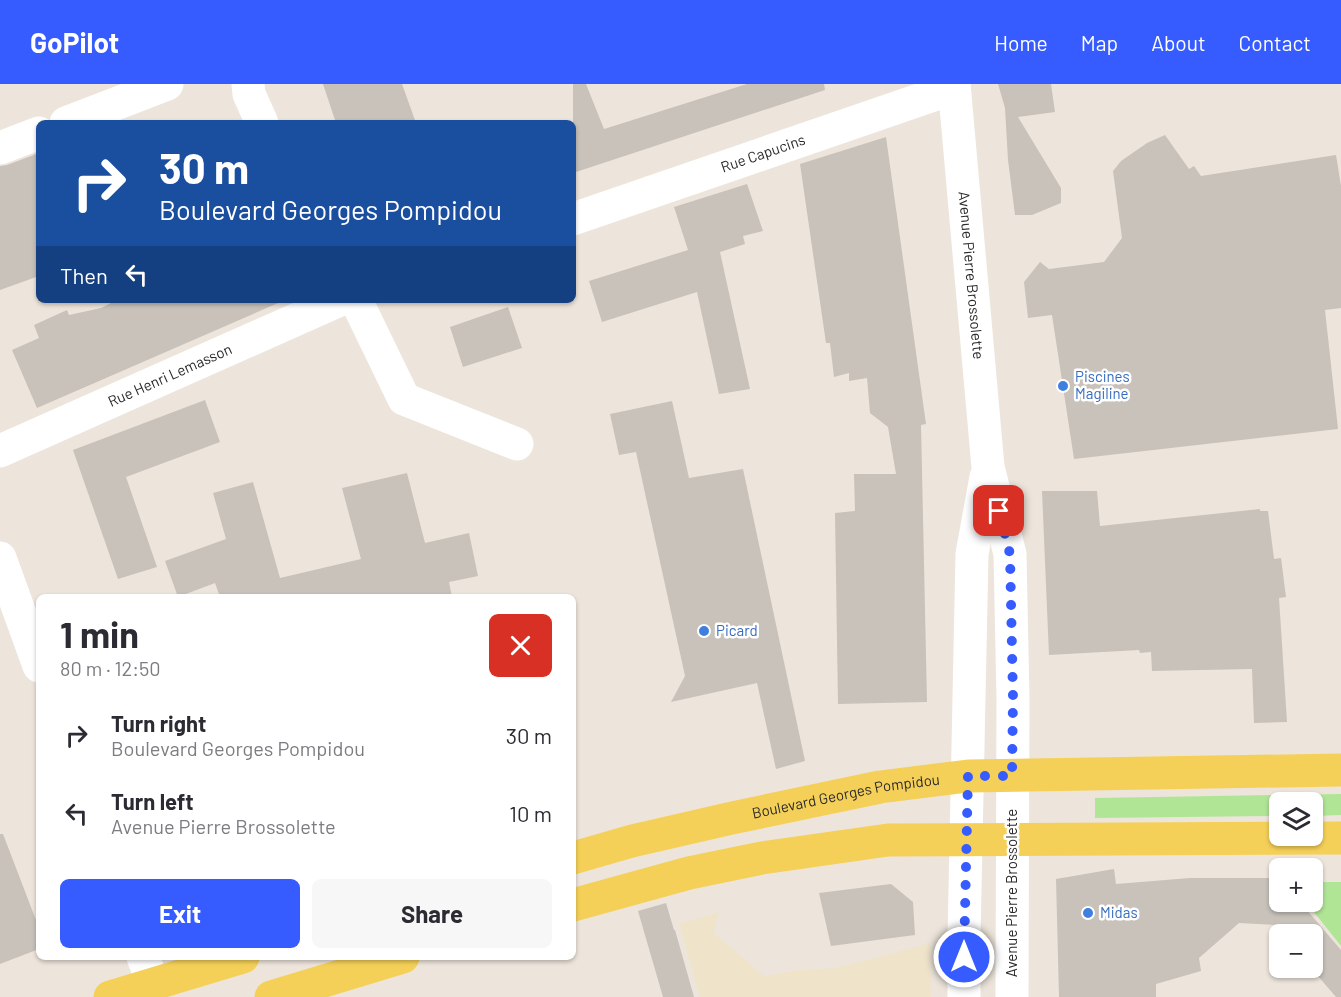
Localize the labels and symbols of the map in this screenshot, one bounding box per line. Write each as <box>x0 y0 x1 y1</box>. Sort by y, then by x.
street label: Rue Capucins <box>718 130 807 176</box>
street label: Avenue Pierre Brossolette <box>956 190 988 360</box>
street label: Rue Henri Lemasson <box>105 339 234 410</box>
place label: Piscines Magiline <box>1075 367 1130 402</box>
marker: Piscines Magiline <box>1056 379 1070 393</box>
pin <box>973 485 1024 536</box>
place label: Picard <box>716 621 758 639</box>
marker: Picard <box>697 624 711 638</box>
street label: Boulevard Georges Pompidou <box>750 770 941 822</box>
street label: Avenue Pierre Brossolette <box>1002 809 1020 977</box>
place label: Midas <box>1100 903 1138 921</box>
marker: Midas <box>1081 906 1095 920</box>
position arrow <box>932 925 996 989</box>

